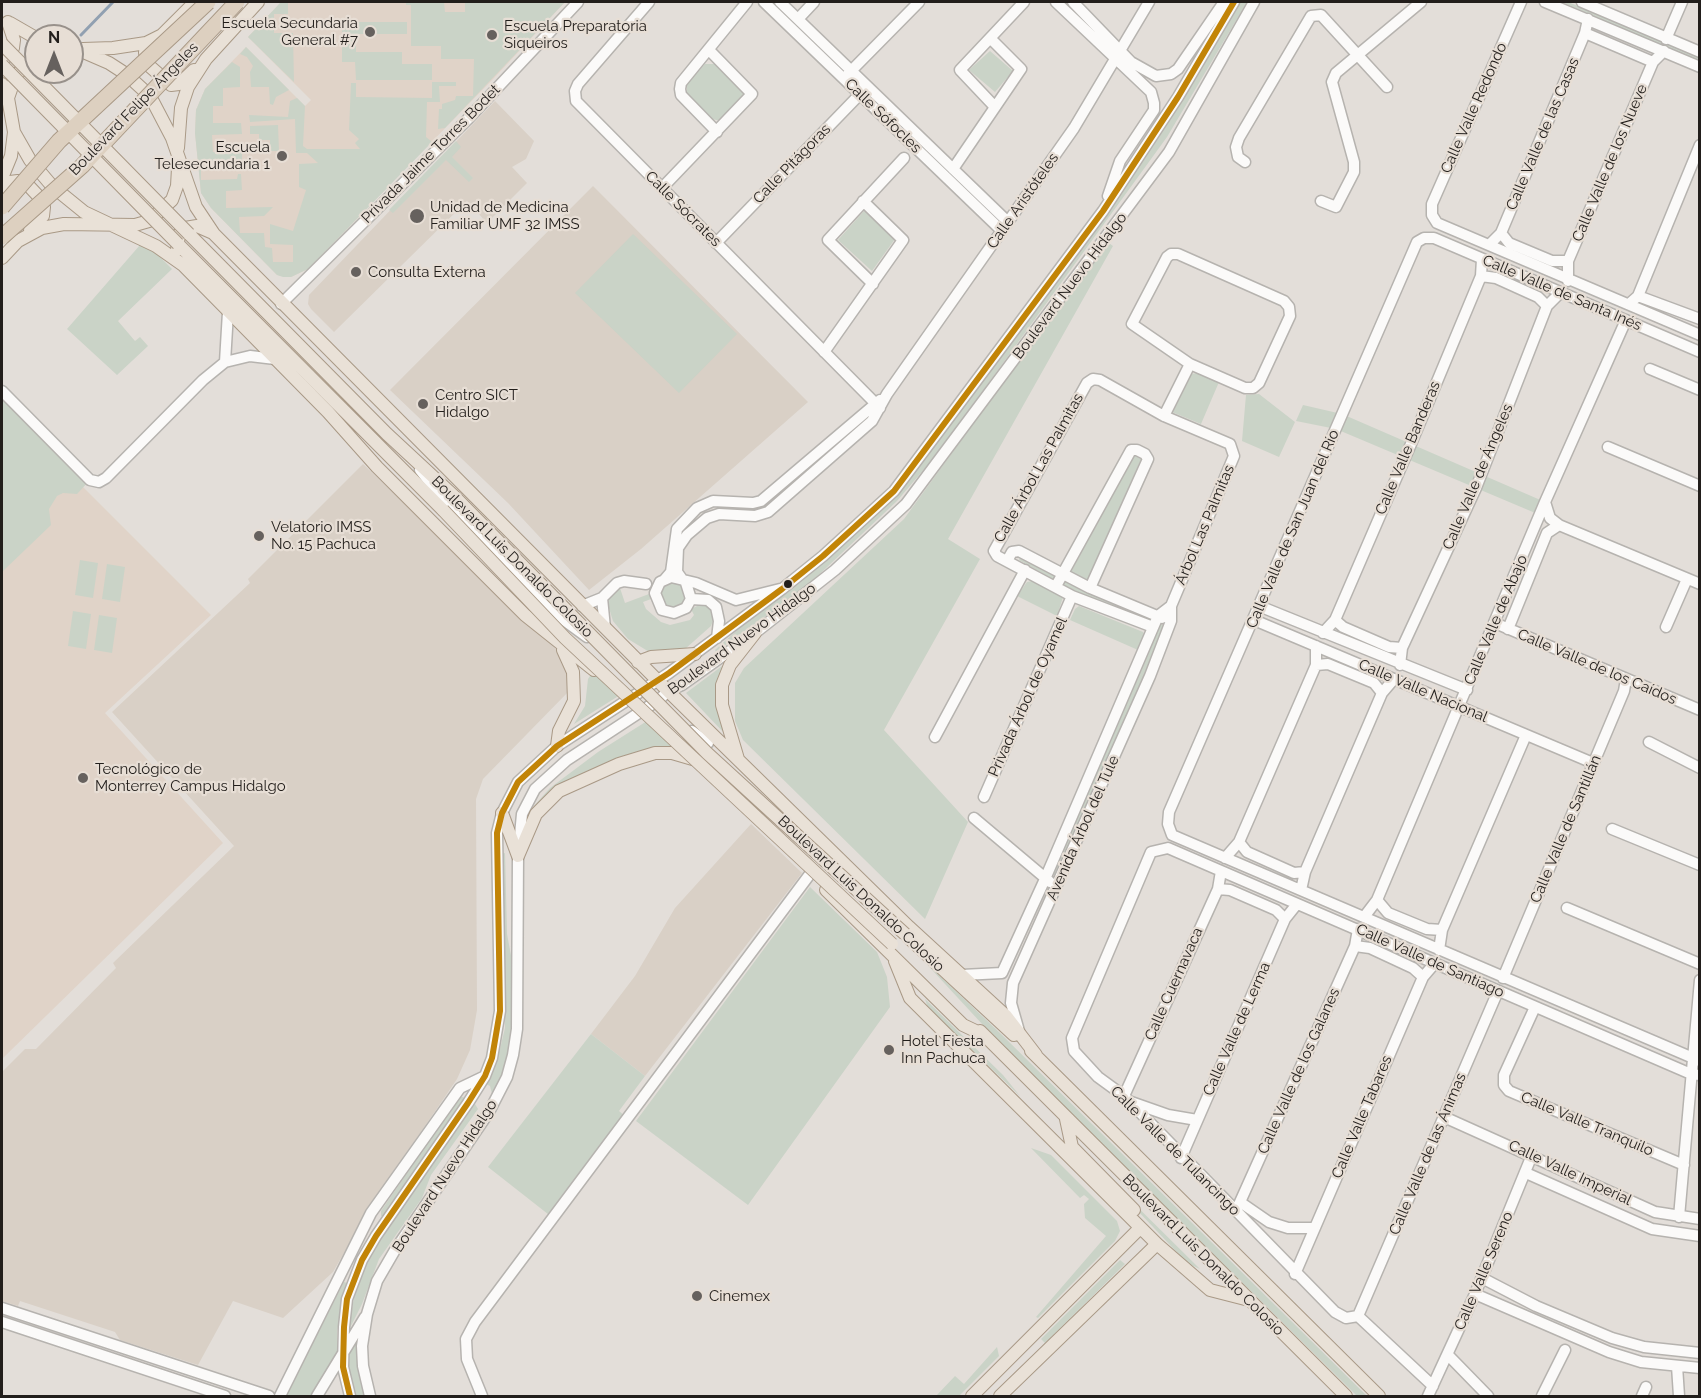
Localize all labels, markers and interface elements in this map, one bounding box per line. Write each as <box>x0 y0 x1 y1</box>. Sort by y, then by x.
place label: Escuela Secundaria General #7 <box>222 14 358 49</box>
place label: Escuela Preparatoria Siqueiros <box>504 17 647 52</box>
north arrow <box>24 24 84 84</box>
marker: Escuela Secundaria General #7 <box>363 25 377 39</box>
text: N <box>48 28 60 47</box>
marker: Escuela Preparatoria Siqueiros <box>485 28 499 42</box>
street label: Boulevard Felipe Ángeles <box>66 39 202 179</box>
street label: Calle Valle Redondo <box>1437 40 1511 176</box>
street label: Calle Valle de las Casas <box>1503 55 1583 213</box>
street label: Calle Sófocles <box>841 75 925 157</box>
street label: Privada Jaime Torres Bodet <box>358 81 504 227</box>
street label: Calle Valle de los Nueve <box>1569 82 1651 244</box>
street label: Calle Pitágoras <box>749 120 835 208</box>
place label: Escuela Telesecundaria 1 <box>154 138 270 173</box>
marker: Escuela Telesecundaria 1 <box>275 149 289 163</box>
street label: Calle Aristóteles <box>983 150 1063 252</box>
street label: Calle Sócrates <box>641 167 725 251</box>
place label: Unidad de Medicina Familiar UMF 32 IMSS <box>430 198 580 233</box>
marker: Unidad de Medicina Familiar UMF 32 IMSS <box>408 207 426 225</box>
street label: Boulevard Nuevo Hidalgo <box>1009 209 1131 363</box>
street label: Calle Valle de Santa Inés <box>1480 251 1644 335</box>
place label: Consulta Externa <box>368 263 486 281</box>
marker: Consulta Externa <box>349 265 363 279</box>
street label: Calle Valle Banderas <box>1372 379 1444 517</box>
place label: Centro SICT Hidalgo <box>435 386 518 421</box>
street label: Calle Árbol Las Palmitas <box>990 390 1088 546</box>
marker: Centro SICT Hidalgo <box>416 397 430 411</box>
street label: Calle Valle de Ángeles <box>1439 401 1517 553</box>
street label: Calle Valle de San Juan del Río <box>1243 427 1343 631</box>
street label: Árbol Las Palmitas <box>1172 462 1238 588</box>
street label: Boulevard Luis Donaldo Colosio <box>427 472 597 642</box>
place label: Velatorio IMSS No. 15 Pachuca <box>271 518 376 553</box>
marker: Velatorio IMSS No. 15 Pachuca <box>252 529 266 543</box>
street label: Calle Valle de Abajo <box>1460 552 1532 688</box>
unlabelled marker <box>782 578 794 590</box>
street label: Boulevard Nuevo Hidalgo <box>665 579 819 699</box>
street label: Privada Árbol de Oyamel <box>985 614 1071 780</box>
street label: Calle Valle de los Caídos <box>1515 625 1679 709</box>
street label: Calle Valle Nacional <box>1356 656 1490 726</box>
street label: Calle Valle de Santillán <box>1527 752 1605 906</box>
street label: Avenida Árbol del Tule <box>1043 753 1123 903</box>
place label: Tecnológico de Monterrey Campus Hidalgo <box>95 760 286 795</box>
marker: Tecnológico de Monterrey Campus Hidalgo <box>76 771 90 785</box>
street label: Boulevard Luis Donaldo Colosio <box>774 812 948 976</box>
street label: Calle Valle de Santiago <box>1353 920 1507 1002</box>
street label: Calle Cuernavaca <box>1141 925 1207 1043</box>
street label: Calle Valle de Lerma <box>1199 959 1275 1099</box>
street label: Calle Valle de los Galanes <box>1254 985 1344 1157</box>
place label: Hotel Fiesta Inn Pachuca <box>901 1032 986 1067</box>
marker: Hotel Fiesta Inn Pachuca <box>882 1043 896 1057</box>
street label: Calle Valle Tabares <box>1328 1053 1396 1181</box>
street label: Calle Valle de las Ánimas <box>1386 1070 1470 1238</box>
street label: Calle Valle de Tulancingo <box>1106 1082 1244 1220</box>
street label: Calle Valle Tranquilo <box>1518 1088 1656 1160</box>
street label: Boulevard Nuevo Hidalgo <box>389 1096 501 1256</box>
street label: Calle Valle Imperial <box>1505 1137 1635 1209</box>
street label: Boulevard Luis Donaldo Colosio <box>1118 1170 1288 1340</box>
street label: Calle Valle Sereno <box>1451 1209 1517 1333</box>
place label: Cinemex <box>709 1287 770 1305</box>
marker: Cinemex <box>690 1289 704 1303</box>

